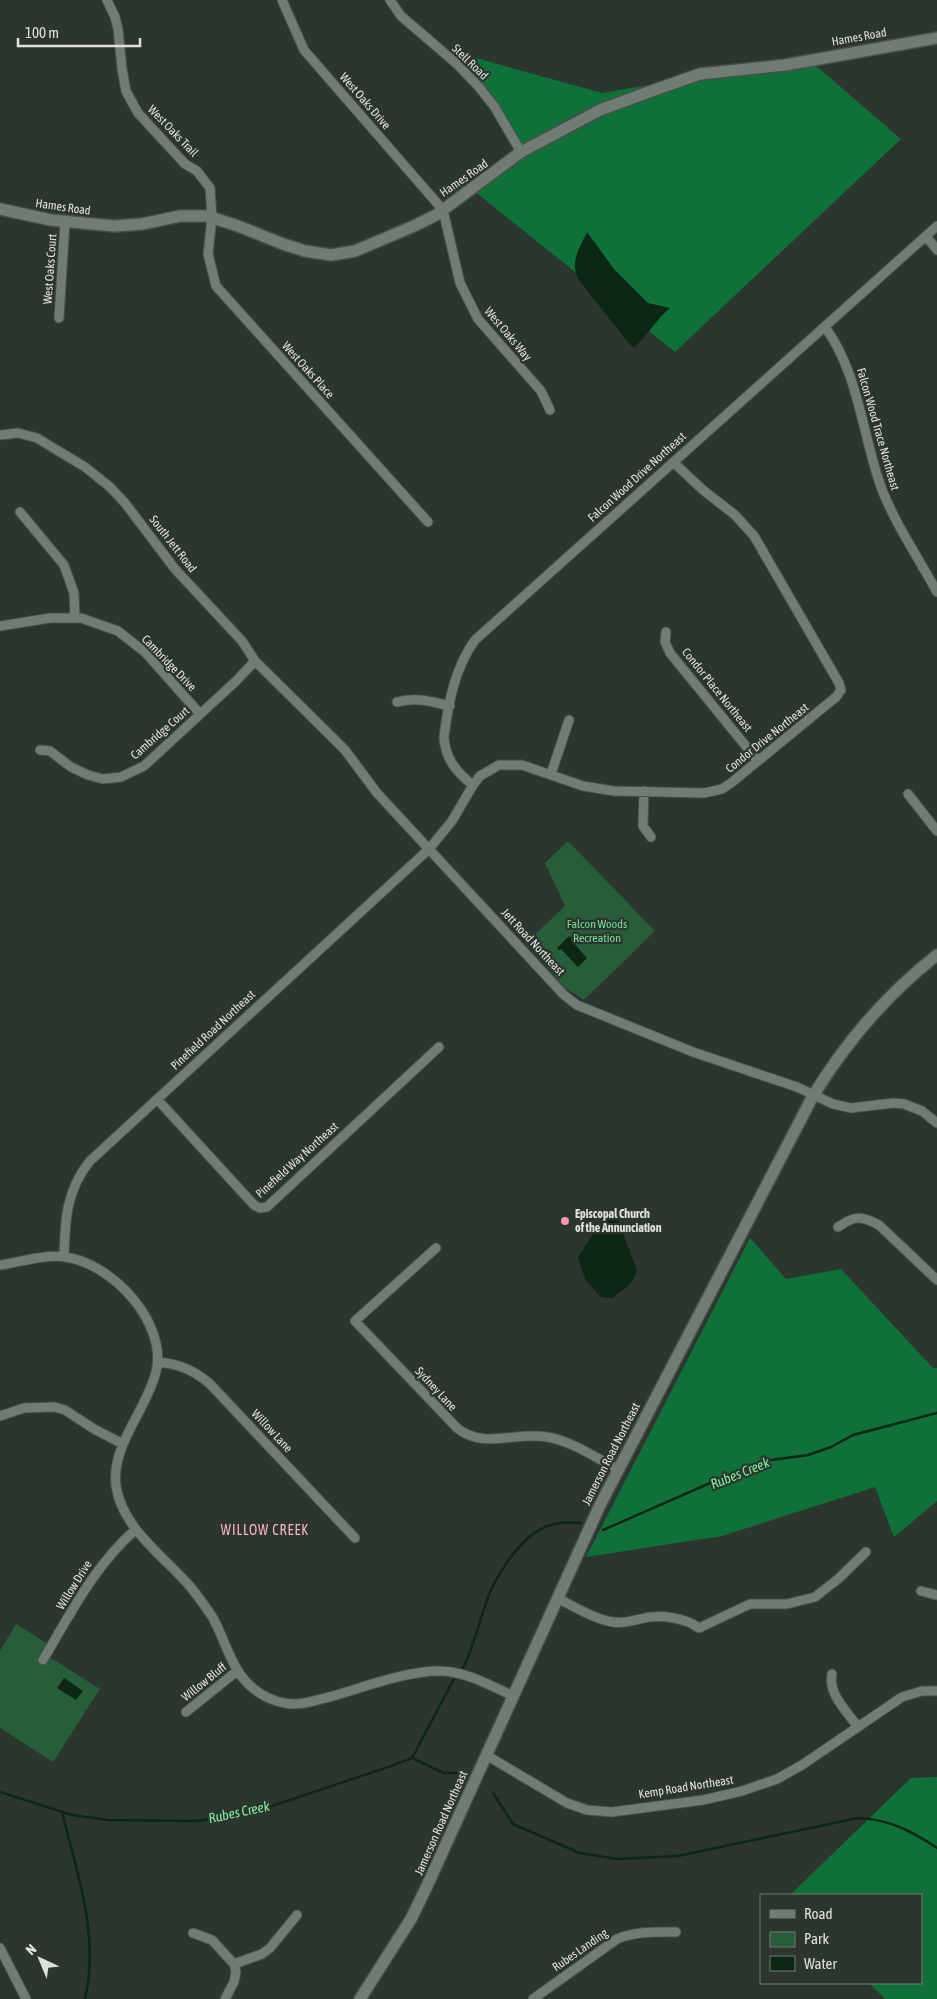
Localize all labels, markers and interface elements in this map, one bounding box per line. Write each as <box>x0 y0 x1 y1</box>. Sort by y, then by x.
scale bar <box>18 15 140 47</box>
text: 100 m <box>25 24 59 41</box>
street label: Hames Road <box>830 25 888 49</box>
street label: Stell Road <box>449 41 491 83</box>
street label: West Oaks Drive <box>337 70 393 132</box>
street label: West Oaks Trail <box>145 102 202 160</box>
street label: Hames Road <box>437 156 491 200</box>
street label: Hames Road <box>35 196 91 218</box>
street label: West Oaks Court <box>41 233 59 305</box>
street label: West Oaks Way <box>482 304 535 364</box>
street label: West Oaks Place <box>279 339 337 401</box>
street label: Falcon Wood Trace Northeast <box>854 366 902 492</box>
street label: Falcon Wood Drive Northeast <box>585 429 689 525</box>
street label: South Jett Road <box>147 513 199 575</box>
street label: Cambridge Drive <box>139 632 199 694</box>
street label: Condor Place Northeast <box>679 645 755 735</box>
street label: Condor Drive Northeast <box>723 700 812 776</box>
street label: Cambridge Court <box>128 703 193 762</box>
street label: Jett Road Northeast <box>498 906 568 979</box>
park label: Falcon Woods Recreation <box>567 917 627 945</box>
street label: Pinefield Road Northeast <box>168 987 258 1073</box>
street label: Pinefield Way Northeast <box>253 1119 342 1201</box>
place label: Episcopal Church of the Annunciation <box>575 1207 662 1235</box>
marker: Episcopal Church of the Annunciation <box>559 1215 571 1227</box>
street label: Sydney Lane <box>412 1364 460 1414</box>
street label: Jamerson Road Northeast <box>579 1400 643 1508</box>
street label: Willow Lane <box>249 1407 295 1455</box>
water label: Rubes Creek <box>708 1454 773 1492</box>
district label: WILLOW CREEK <box>221 1522 309 1538</box>
street label: Willow Drive <box>53 1558 95 1612</box>
street label: Willow Bluff <box>179 1660 229 1704</box>
street label: Jamerson Road Northeast <box>412 1768 471 1877</box>
street label: Kemp Road Northeast <box>638 1773 735 1801</box>
water label: Rubes Creek <box>207 1798 272 1826</box>
legend <box>760 1894 922 1984</box>
text: Road <box>804 1905 833 1922</box>
street label: Rubes Landing <box>550 1925 611 1974</box>
text: Park <box>804 1930 829 1947</box>
north arrow <box>15 1934 65 1984</box>
text: N <box>22 1941 39 1958</box>
text: Water <box>804 1955 837 1972</box>

